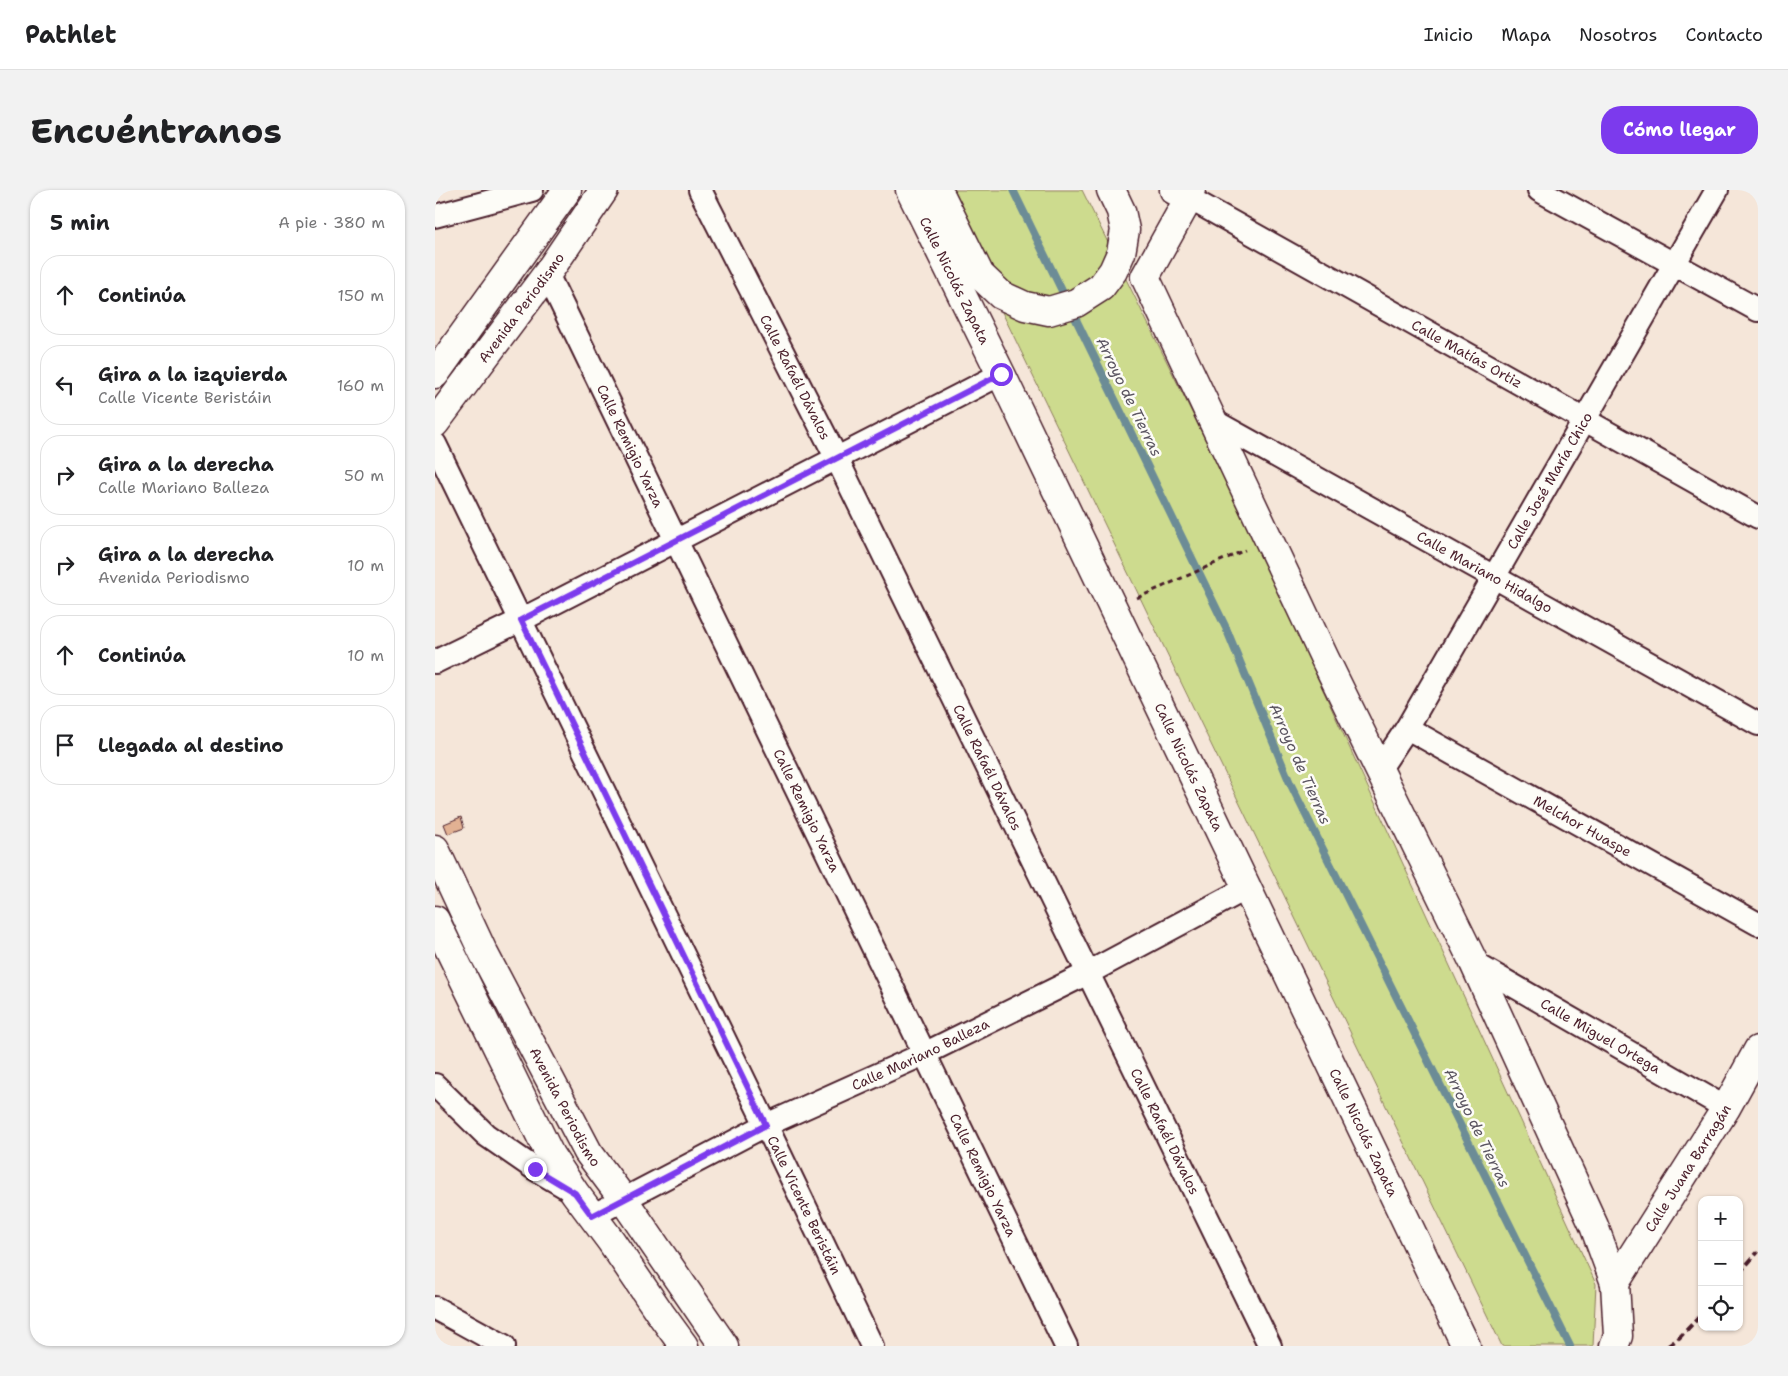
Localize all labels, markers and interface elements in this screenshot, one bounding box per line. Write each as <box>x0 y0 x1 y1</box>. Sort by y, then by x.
text: Pathlet <box>25 19 116 51</box>
text: Inicio <box>1424 23 1473 47</box>
text: Mapa <box>1501 23 1551 47</box>
text: Nosotros <box>1579 23 1657 47</box>
text: Contacto <box>1685 23 1763 47</box>
button: Cómo llegar <box>1601 106 1758 154</box>
text: Encuéntranos <box>30 107 282 154</box>
text: 5 min <box>50 209 110 237</box>
text: A pie · 380 m <box>278 212 385 233</box>
street label: Calle Nicolás Zapata <box>916 214 994 348</box>
street label: Avenida Periodismo <box>474 249 568 366</box>
icon: ahead <box>51 281 79 309</box>
text: Continúa <box>98 283 186 308</box>
text: 150 m <box>337 285 384 306</box>
street label: Calle Rafaél Dávalos <box>756 311 835 443</box>
street label: Calle Matías Ortiz <box>1408 316 1525 392</box>
water label: Arroyo de Tierras <box>1092 334 1166 460</box>
text: Gira a la izquierda <box>98 362 287 387</box>
route start <box>990 363 1013 386</box>
icon: left <box>51 371 79 399</box>
text: 160 m <box>337 375 384 396</box>
street label: Calle Remigio Yarza <box>593 381 668 511</box>
text: Calle Vicente Beristáin <box>98 387 271 408</box>
street label: Calle José María Chico <box>1503 409 1596 552</box>
text: Gira a la derecha <box>98 452 274 477</box>
icon: right <box>51 461 79 489</box>
text: 50 m <box>344 465 384 486</box>
text: Calle Mariano Balleza <box>98 477 269 498</box>
street label: Calle Mariano Hidalgo <box>1414 527 1556 617</box>
text: Gira a la derecha <box>98 542 274 567</box>
icon: right <box>51 551 79 579</box>
text: 10 m <box>347 555 384 576</box>
text: Avenida Periodismo <box>98 567 250 588</box>
icon: ahead <box>51 641 79 669</box>
text: Continúa <box>98 643 186 668</box>
text: 10 m <box>347 645 384 666</box>
street label: Calle Nicolás Zapata <box>1151 700 1228 834</box>
street label: Calle Rafaél Dávalos <box>949 701 1026 834</box>
water label: Arroyo de Tierras <box>1264 701 1336 827</box>
icon: arrive <box>51 731 79 759</box>
text: Llegada al destino <box>98 733 284 758</box>
street label: Calle Remigio Yarza <box>769 746 844 875</box>
street label: Melchor Huaspe <box>1530 791 1635 861</box>
street label: Calle Miguel Ortega <box>1537 994 1664 1078</box>
street label: Calle Mariano Balleza <box>849 1014 992 1094</box>
street label: Avenida Periodismo <box>526 1044 605 1170</box>
street label: Calle Rafaél Dávalos <box>1127 1065 1204 1197</box>
street label: Calle Nicolás Zapata <box>1325 1065 1402 1200</box>
water label: Arroyo de Tierras <box>1440 1065 1514 1191</box>
street label: Calle Juana Barragán <box>1641 1100 1735 1235</box>
street label: Calle Remigio Yarza <box>946 1110 1021 1240</box>
street label: Calle Vicente Beristáin <box>763 1133 846 1278</box>
route end <box>524 1158 547 1181</box>
map controls <box>1698 1196 1743 1331</box>
button: + <box>1698 1196 1743 1241</box>
button: − <box>1698 1241 1743 1286</box>
button: locate <box>1698 1286 1743 1331</box>

